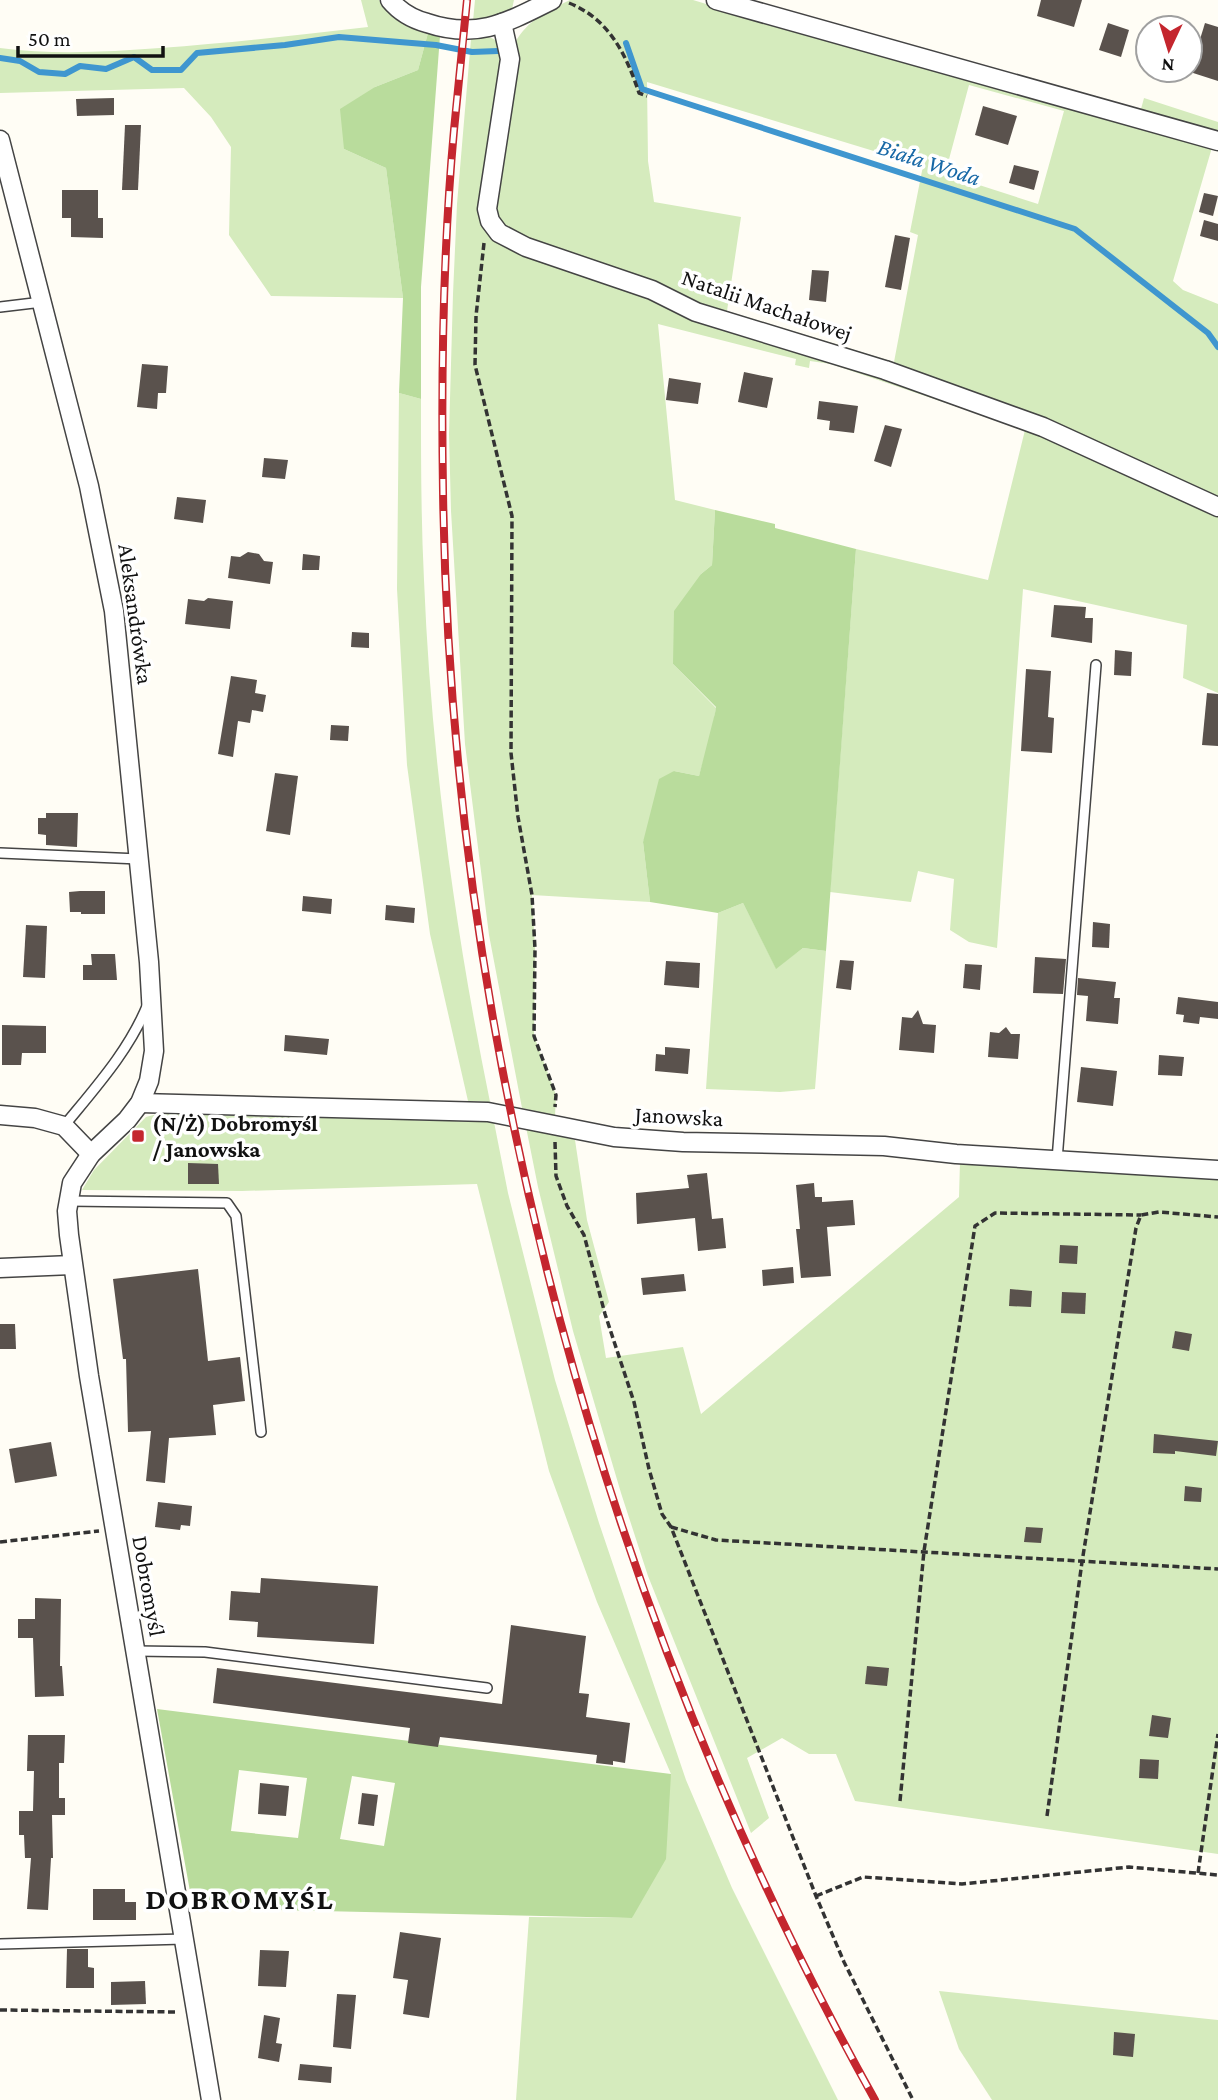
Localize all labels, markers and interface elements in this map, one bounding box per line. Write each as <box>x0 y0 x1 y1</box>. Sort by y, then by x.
scale bar <box>18 14 163 58</box>
north arrow <box>1134 14 1204 84</box>
text: 50 m <box>28 27 71 51</box>
text: N <box>1161 55 1175 76</box>
water label: Biała Woda <box>874 132 984 191</box>
street label: Natalii Machałowej <box>678 264 856 346</box>
street label: Aleksandrówka <box>113 542 159 686</box>
street label: Janowska <box>632 1101 724 1131</box>
place label: (N/Ż) Dobromyśl / Janowska <box>152 1110 318 1162</box>
marker: (N/Ż) Dobromyśl / Janowska <box>130 1128 146 1144</box>
street label: Dobromyśl <box>127 1534 171 1638</box>
district label: DOBROMYŚL <box>145 1882 335 1915</box>

